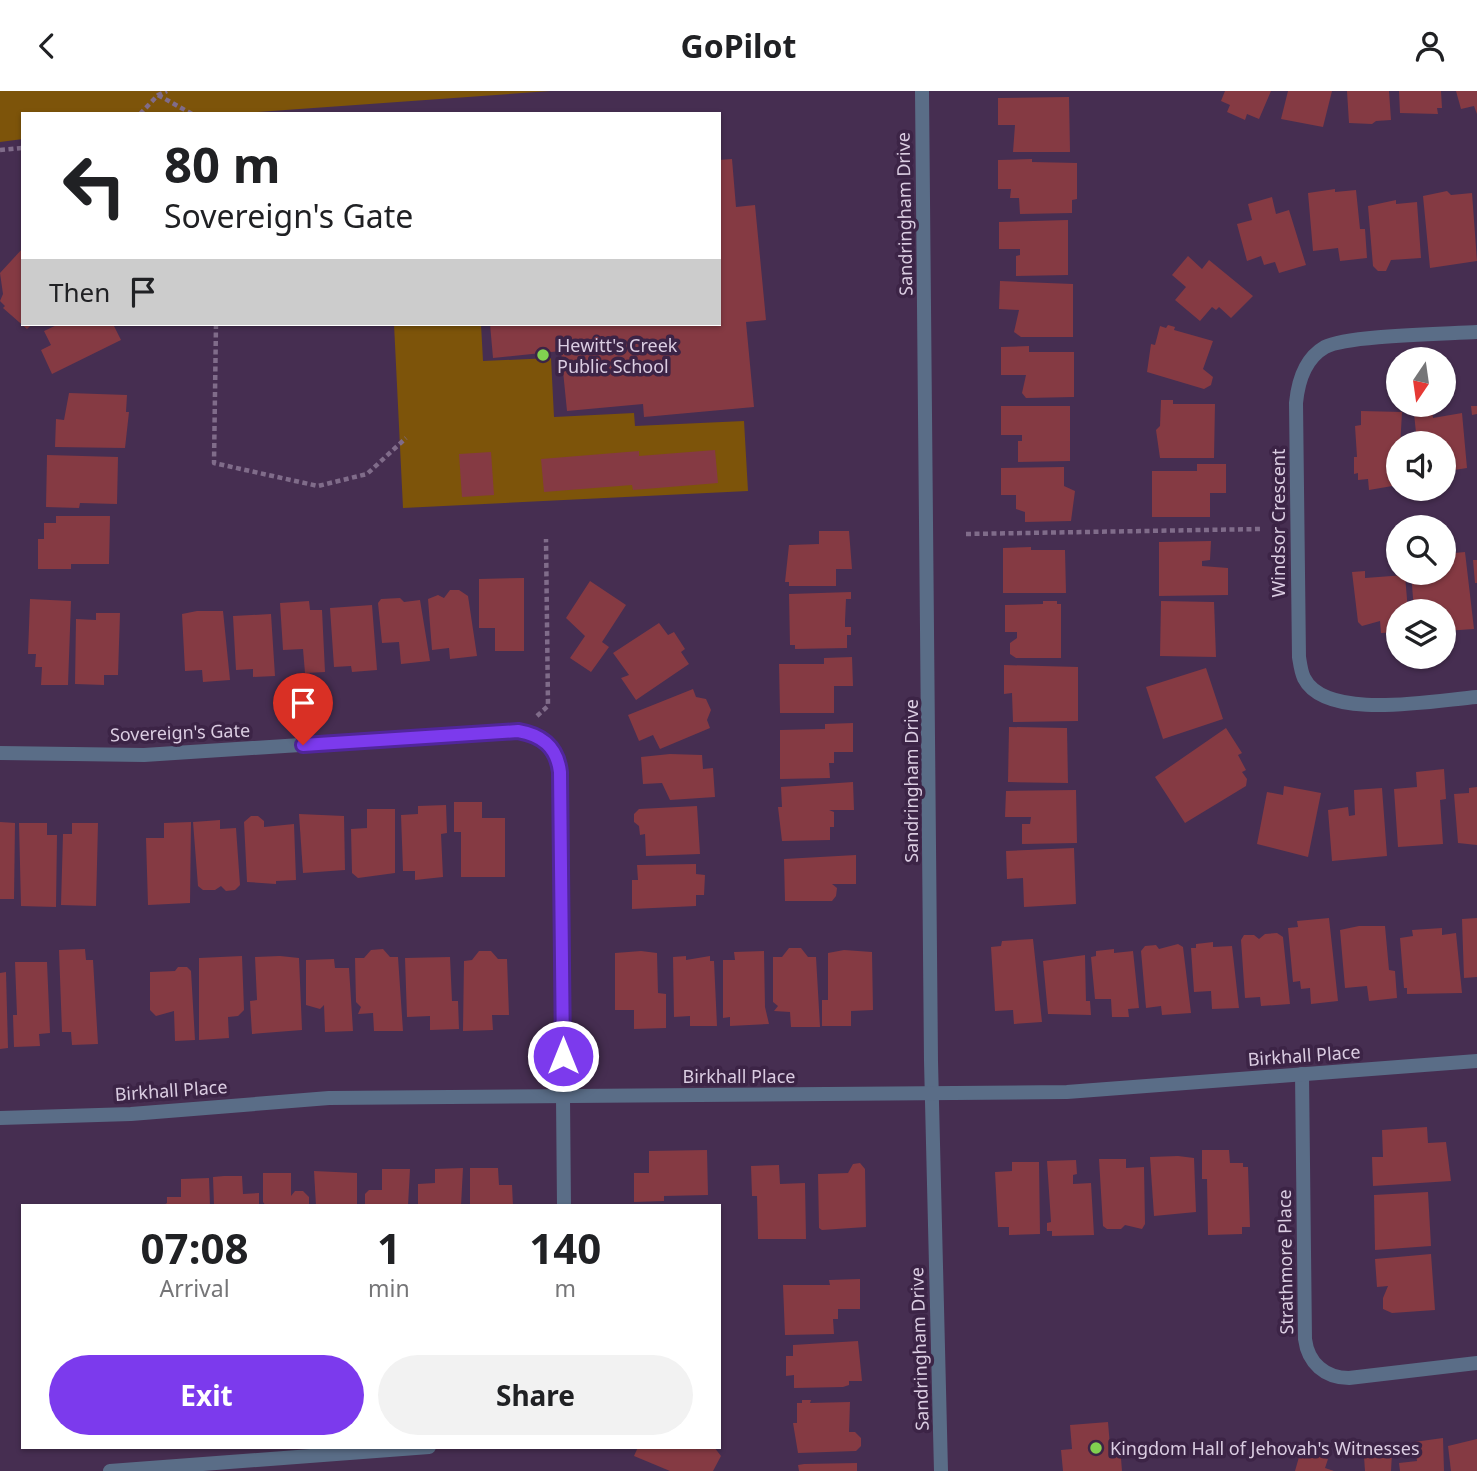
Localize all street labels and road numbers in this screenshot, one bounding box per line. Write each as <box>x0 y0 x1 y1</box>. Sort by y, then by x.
street label: Sandringham Drive <box>891 132 917 296</box>
street label: Windsor Crescent <box>1266 448 1290 597</box>
street label: Sandringham Drive <box>899 699 923 863</box>
street label: Sovereign's Gate <box>109 718 251 746</box>
street label: Birkhall Place <box>1247 1039 1361 1071</box>
street label: Birkhall Place <box>682 1064 796 1088</box>
street label: Birkhall Place <box>114 1074 228 1106</box>
street label: Strathmore Place <box>1272 1189 1298 1335</box>
street label: Sandringham Drive <box>904 1267 934 1431</box>

